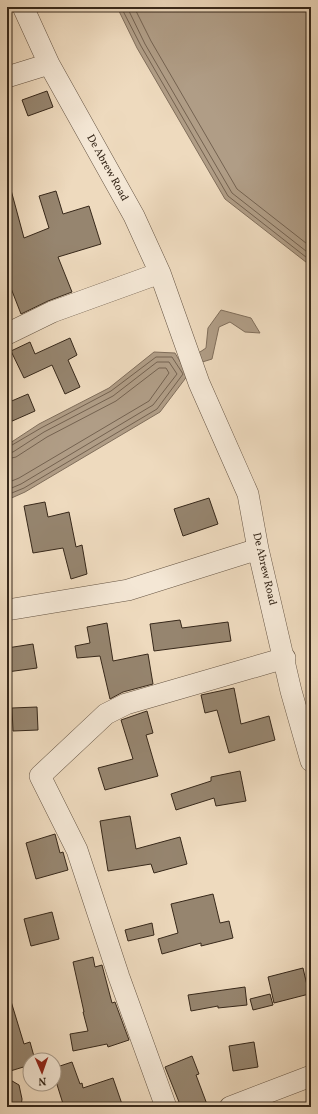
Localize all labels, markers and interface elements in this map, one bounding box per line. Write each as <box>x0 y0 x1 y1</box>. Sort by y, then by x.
street label: De Abrew Road <box>82 132 132 204</box>
street label: De Abrew Road <box>248 531 280 607</box>
north arrow <box>22 1052 62 1092</box>
text: N <box>38 1073 47 1088</box>

